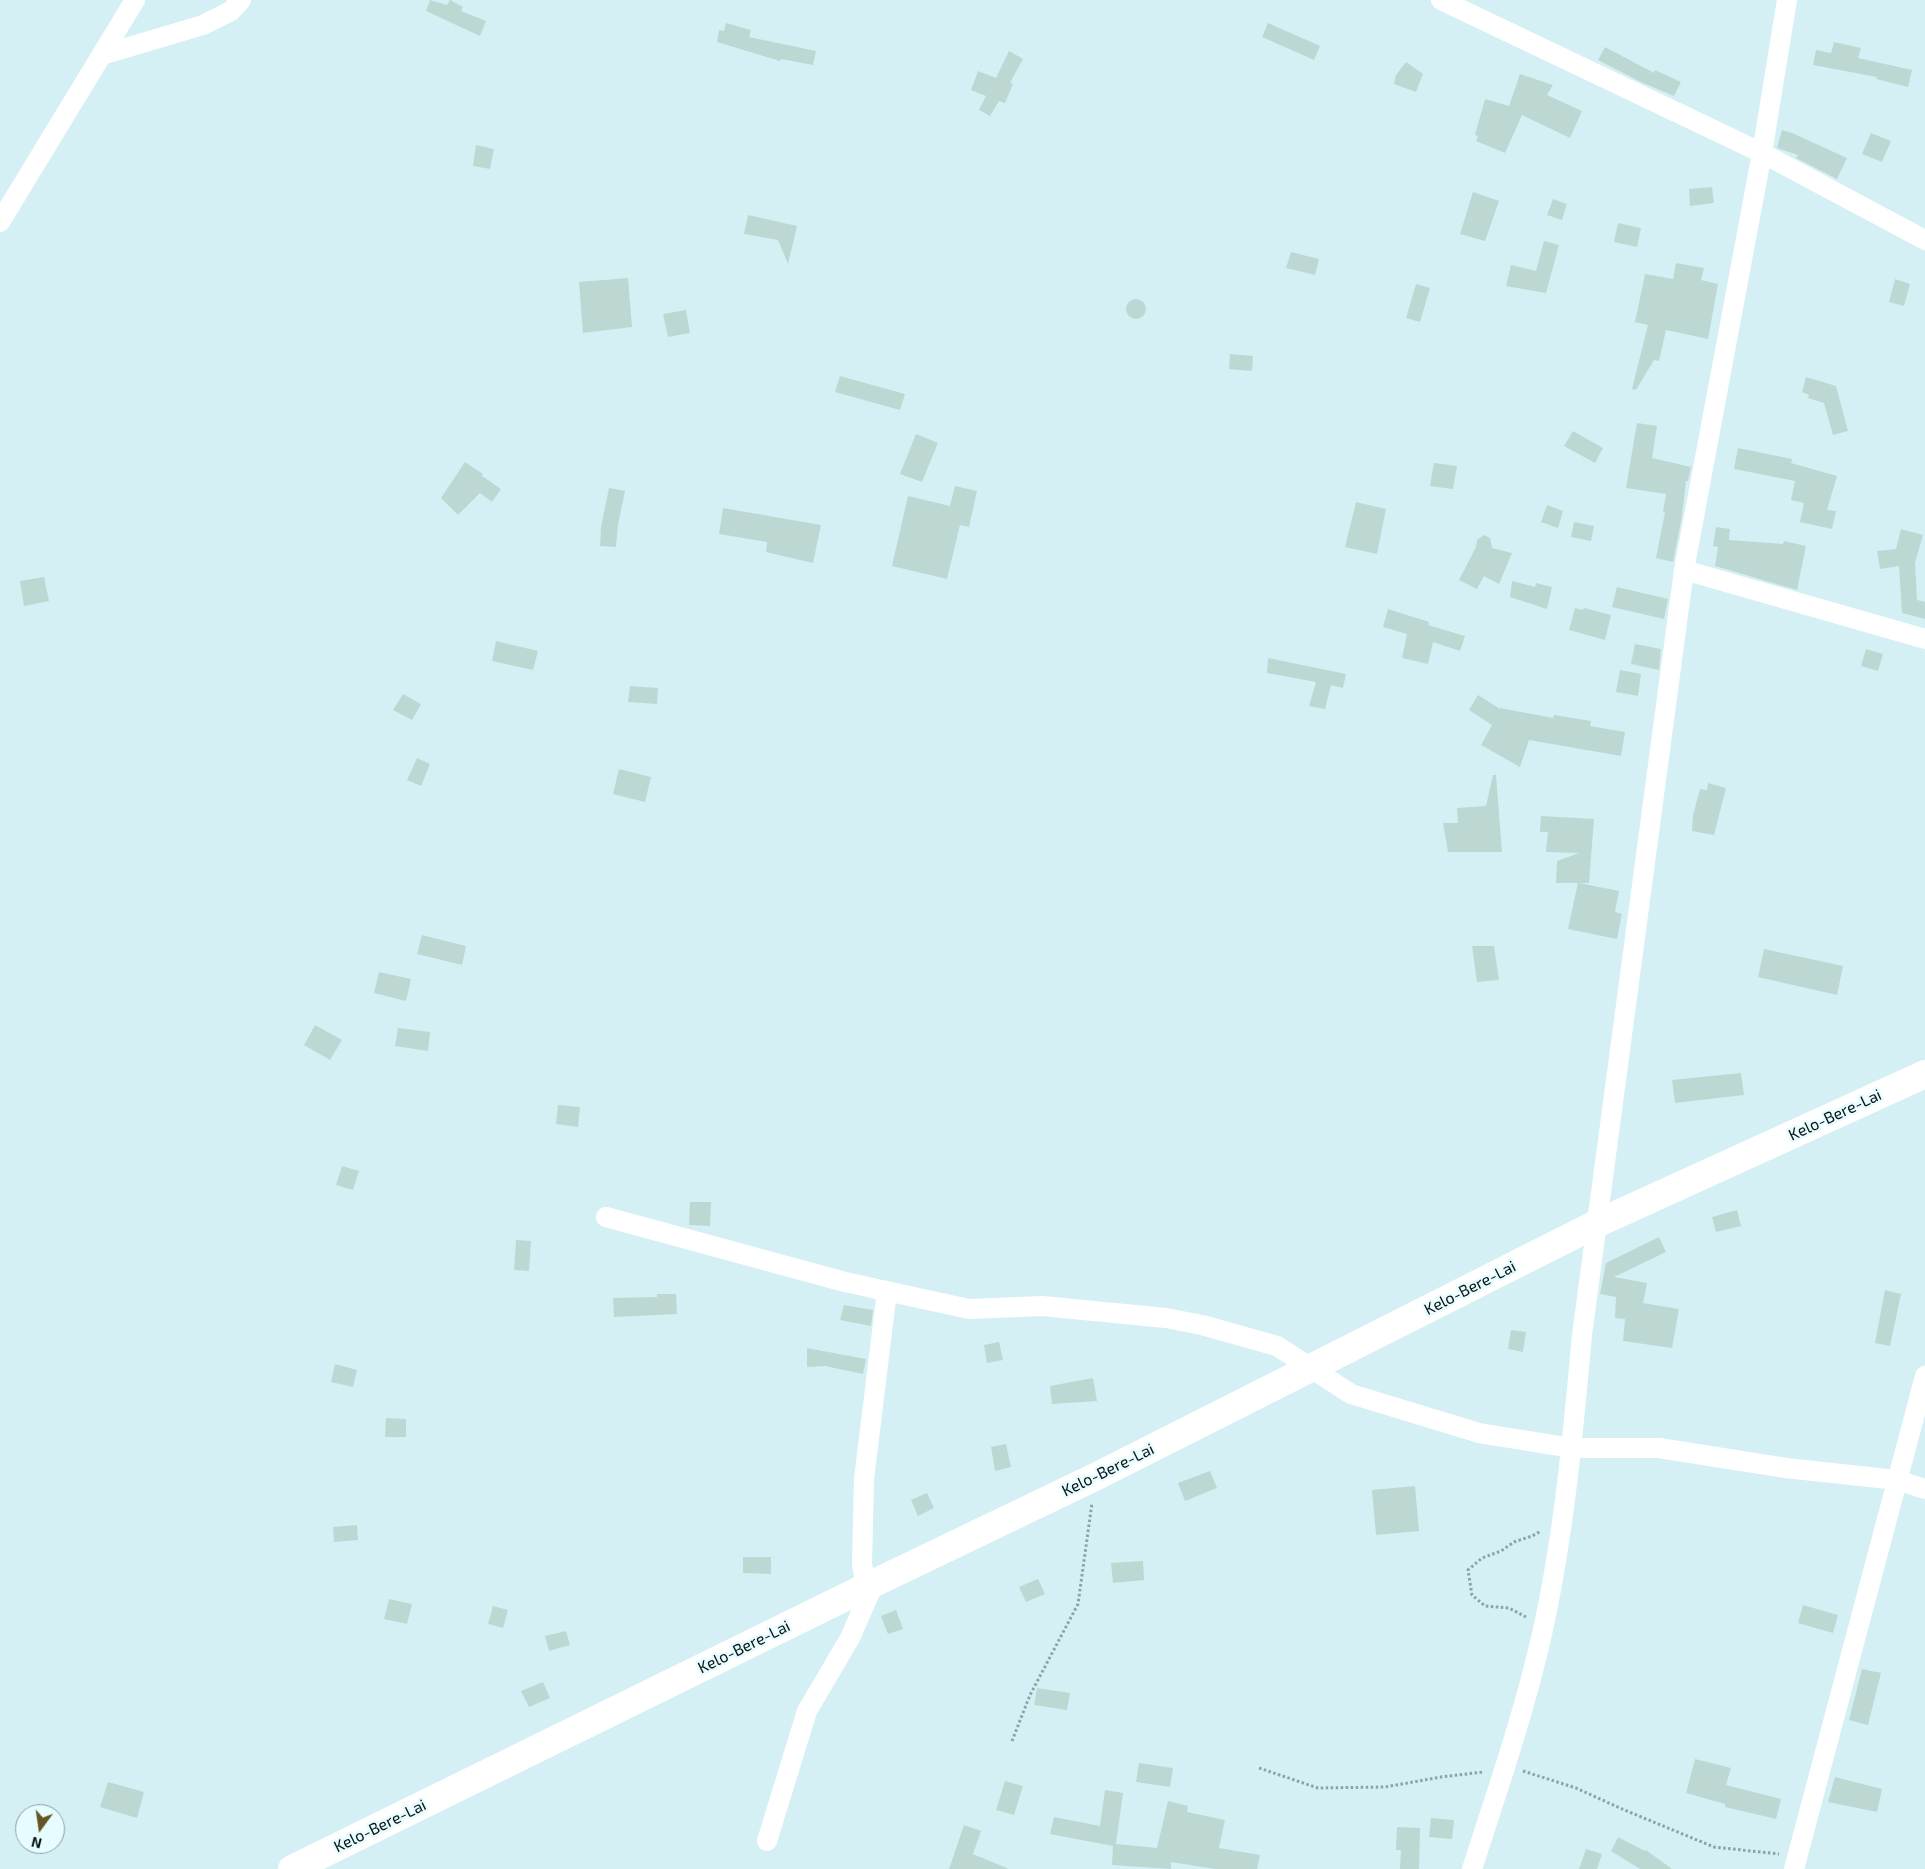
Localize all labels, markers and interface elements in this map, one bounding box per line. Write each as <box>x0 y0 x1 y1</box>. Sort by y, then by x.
street label: Kelo-Bere-Lai <box>1785 1085 1885 1145</box>
street label: Kelo-Bere-Lai <box>1421 1257 1519 1319</box>
street label: Kelo-Bere-Lai <box>1059 1439 1157 1501</box>
street label: Kelo-Bere-Lai <box>695 1616 793 1678</box>
street label: Kelo-Bere-Lai <box>331 1795 429 1857</box>
north arrow <box>15 1804 65 1854</box>
text: N <box>30 1834 43 1853</box>

